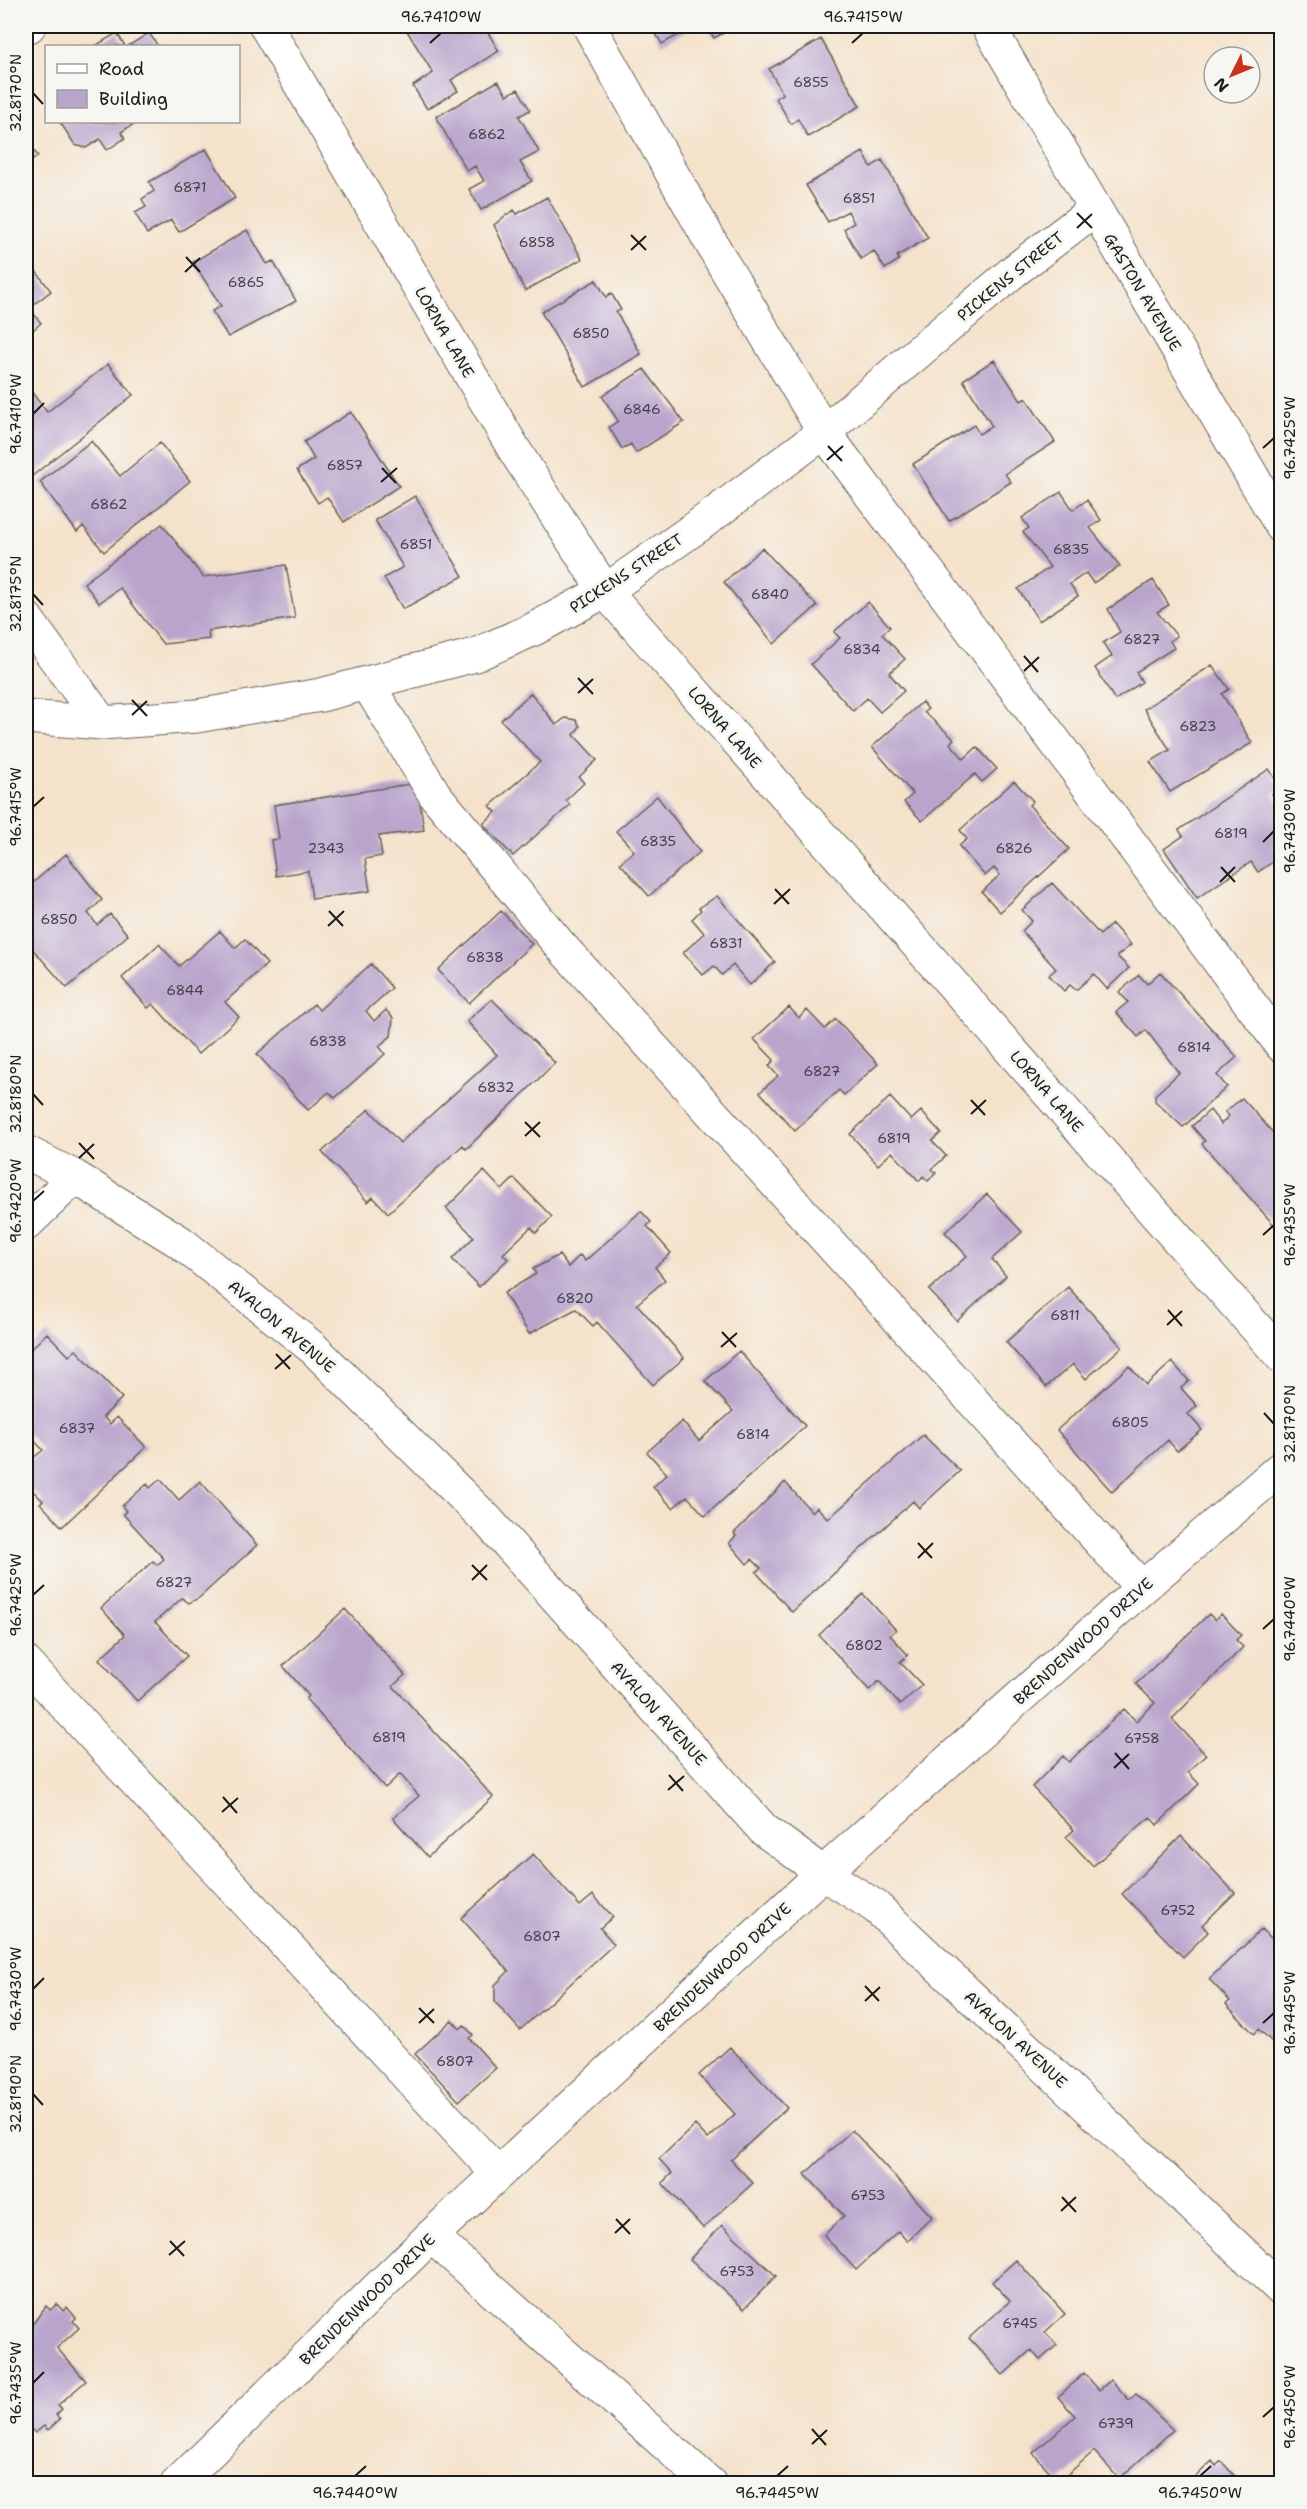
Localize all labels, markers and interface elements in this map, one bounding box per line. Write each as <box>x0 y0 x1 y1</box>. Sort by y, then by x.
text: 96.7410°W <box>401 7 481 27</box>
text: 96.7415°W <box>823 7 903 27</box>
legend <box>45 45 240 123</box>
north arrow <box>1202 45 1262 105</box>
text: 32.8170°N <box>6 54 26 132</box>
text: Road <box>99 57 144 81</box>
house number: 6855 <box>793 73 829 91</box>
text: N <box>1209 73 1233 97</box>
text: Building <box>99 87 168 111</box>
house number: 6862 <box>468 125 506 143</box>
house number: 6871 <box>173 178 207 196</box>
house number: 6851 <box>843 189 875 207</box>
street label: PICKENS STREET <box>953 227 1068 326</box>
street label: GASTON AVENUE <box>1099 229 1186 355</box>
house number: 6858 <box>519 233 555 251</box>
house number: 6865 <box>228 273 264 291</box>
street label: LORNA LANE <box>410 283 479 382</box>
house number: 6850 <box>573 324 609 342</box>
text: 96.7410°W <box>6 374 26 454</box>
text: 96.7425°W <box>1280 396 1300 480</box>
house number: 6846 <box>623 400 661 418</box>
house number: 6857 <box>327 456 363 474</box>
house number: 6862 <box>90 495 128 513</box>
street label: PICKENS STREET <box>565 529 687 618</box>
house number: 6851 <box>400 535 432 553</box>
house number: 6835 <box>1053 540 1089 558</box>
text: 32.8175°N <box>6 556 26 632</box>
house number: 6840 <box>751 585 789 603</box>
house number: 6827 <box>1124 630 1160 648</box>
house number: 6834 <box>843 640 881 658</box>
street label: LORNA LANE <box>683 682 766 773</box>
house number: 6823 <box>1179 717 1217 735</box>
text: 96.7415°W <box>6 767 26 847</box>
text: 96.7430°W <box>1280 789 1300 873</box>
house number: 6819 <box>1214 824 1248 842</box>
house number: 6835 <box>640 832 676 850</box>
house number: 2343 <box>308 839 345 857</box>
house number: 6826 <box>995 839 1033 857</box>
house number: 6850 <box>41 910 77 928</box>
house number: 6831 <box>709 934 743 952</box>
house number: 6838 <box>466 948 504 966</box>
house number: 6844 <box>166 981 204 999</box>
house number: 6838 <box>309 1032 347 1050</box>
house number: 6814 <box>1177 1038 1211 1056</box>
street label: LORNA LANE <box>1005 1046 1088 1137</box>
text: 32.8180°N <box>6 1055 26 1133</box>
house number: 6827 <box>804 1062 840 1080</box>
house number: 6832 <box>478 1078 514 1096</box>
house number: 6819 <box>877 1129 911 1147</box>
text: 96.7420°W <box>6 1159 26 1243</box>
text: 96.7435°W <box>1280 1183 1300 1267</box>
street label: AVALON AVENUE <box>224 1275 340 1377</box>
house number: 6820 <box>556 1289 594 1307</box>
house number: 6811 <box>1050 1306 1080 1324</box>
text: 32.8170°N <box>1280 1385 1300 1463</box>
house number: 6805 <box>1112 1413 1148 1431</box>
house number: 6837 <box>59 1419 95 1437</box>
house number: 6814 <box>736 1425 770 1443</box>
text: 96.7425°W <box>6 1553 26 1637</box>
house number: 6827 <box>156 1573 192 1591</box>
street label: BRENDENWOOD DRIVE <box>1009 1573 1158 1710</box>
text: 96.7440°W <box>1280 1576 1300 1662</box>
house number: 6802 <box>845 1636 883 1654</box>
street label: AVALON AVENUE <box>606 1657 711 1770</box>
house number: 6819 <box>372 1728 406 1746</box>
house number: 6758 <box>1124 1729 1160 1747</box>
street label: BRENDENWOOD DRIVE <box>649 1898 796 2037</box>
house number: 6752 <box>1160 1901 1196 1919</box>
house number: 6807 <box>523 1927 561 1945</box>
text: 96.7430°W <box>6 1947 26 2031</box>
text: 96.7445°W <box>1280 1971 1300 2055</box>
street label: AVALON AVENUE <box>960 1986 1072 2093</box>
house number: 6807 <box>436 2052 474 2070</box>
text: 32.8190°N <box>6 2055 26 2133</box>
house number: 6753 <box>850 2186 886 2204</box>
street label: BRENDENWOOD DRIVE <box>295 2229 440 2370</box>
house number: 6753 <box>719 2262 755 2280</box>
house number: 6745 <box>1002 2314 1038 2332</box>
text: 96.7435°W <box>6 2341 26 2425</box>
text: 96.7450°W <box>1280 2365 1300 2449</box>
house number: 6739 <box>1098 2414 1134 2432</box>
text: 96.7440°W <box>312 2483 398 2503</box>
text: 96.7445°W <box>735 2483 819 2503</box>
text: 96.7450°W <box>1158 2483 1242 2503</box>

